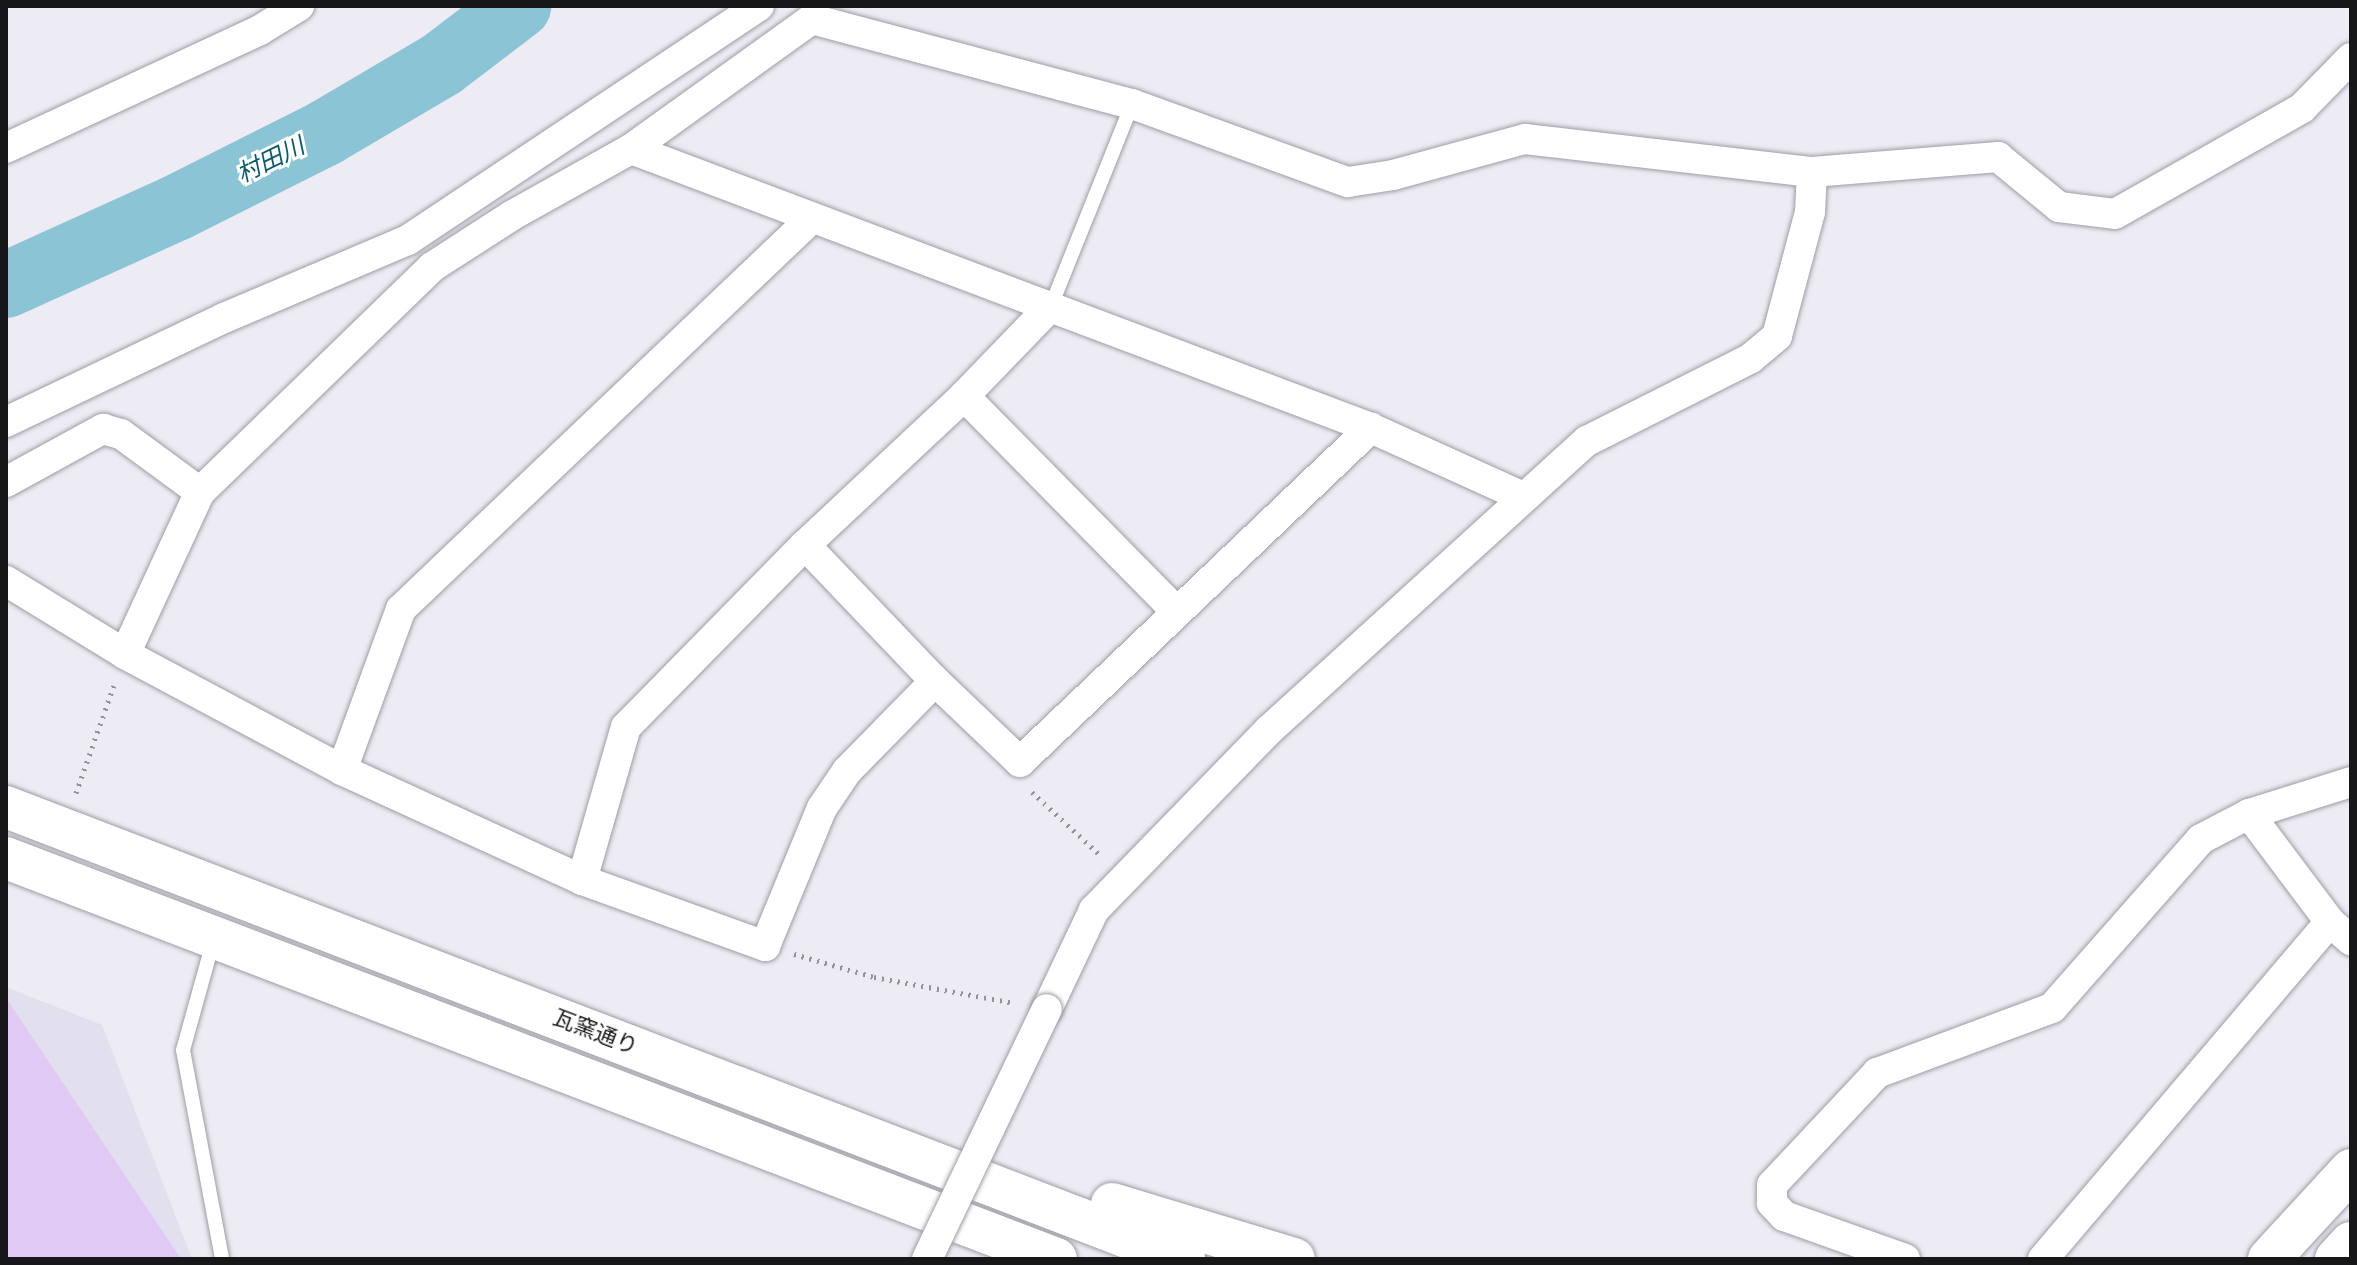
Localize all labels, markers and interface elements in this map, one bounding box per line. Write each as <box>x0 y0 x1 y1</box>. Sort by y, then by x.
water label: 村田川 <box>231 130 309 188</box>
street label: 瓦窯通り <box>550 1003 642 1059</box>

